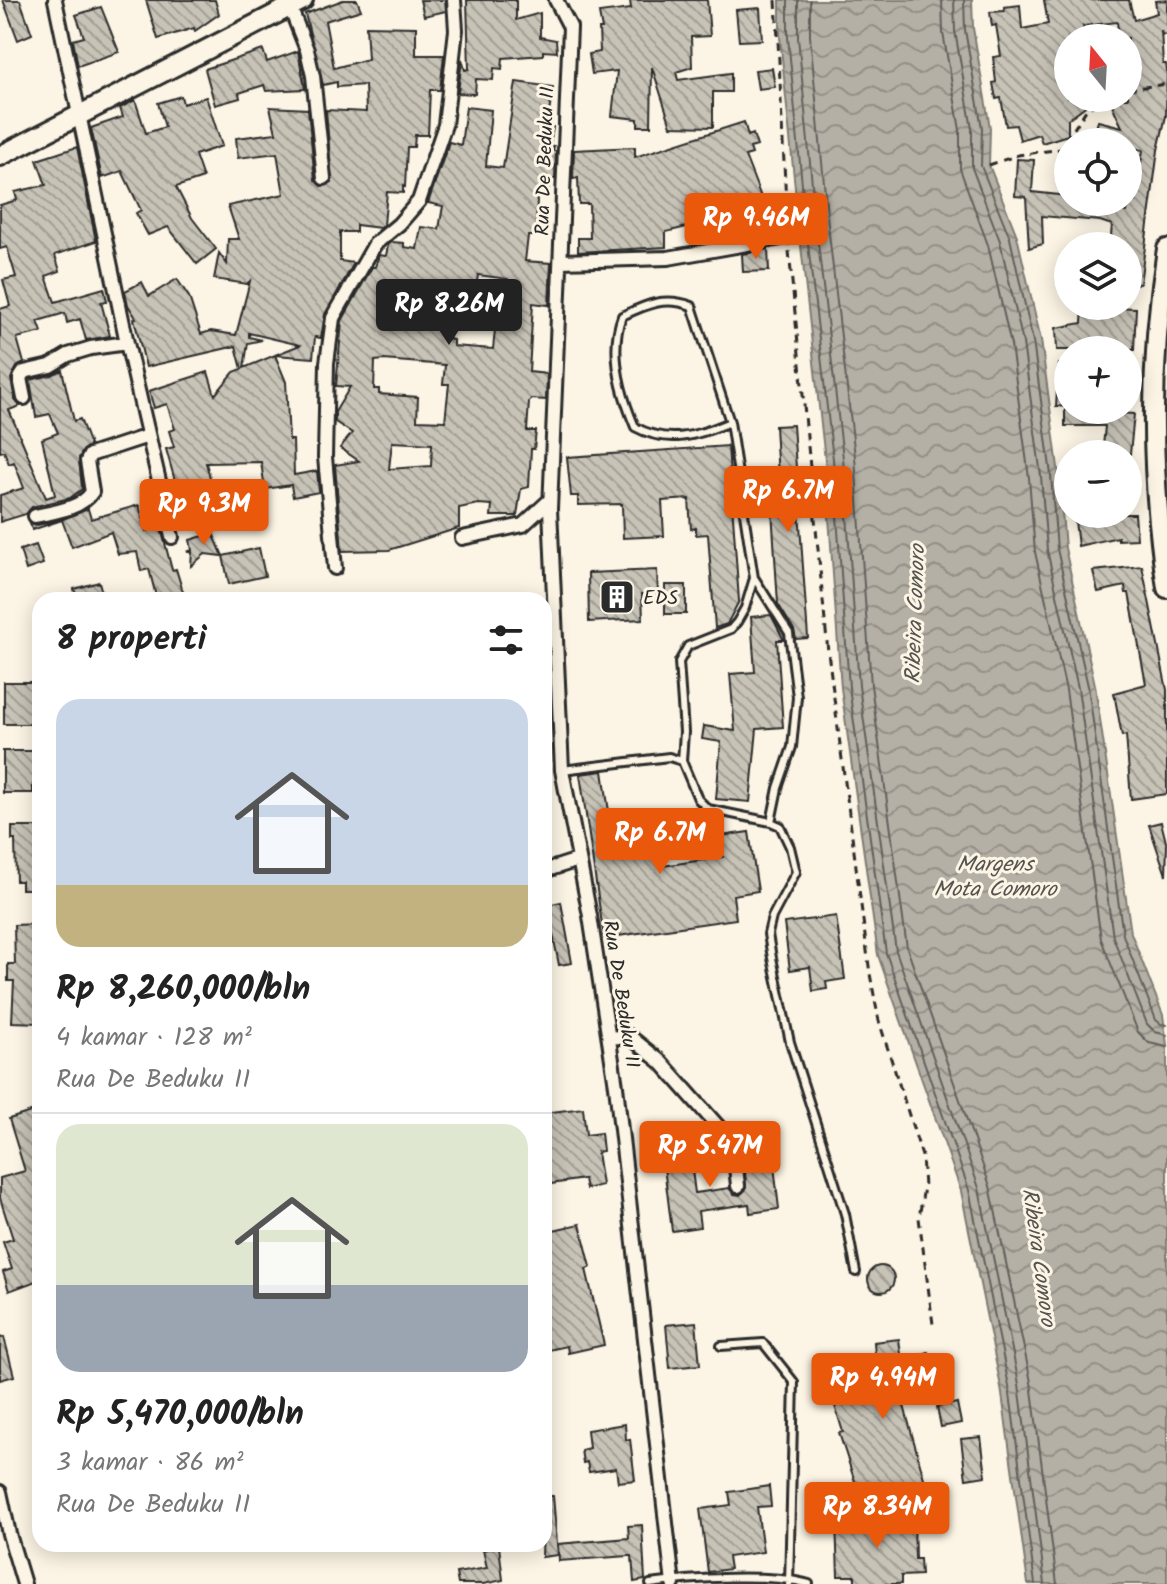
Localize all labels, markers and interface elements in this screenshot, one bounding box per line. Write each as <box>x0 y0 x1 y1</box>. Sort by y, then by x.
north arrow <box>1054 24 1142 112</box>
map controls <box>1054 24 1142 528</box>
street label: Rua De Beduku II <box>527 86 565 236</box>
button: locate <box>1054 128 1142 216</box>
pin: Rp 9.46M <box>673 193 839 261</box>
text: Rp 9.46M <box>703 198 809 240</box>
button: layers <box>1054 232 1142 320</box>
pin: Rp 8.26M <box>366 279 532 347</box>
text: Rp 8.26M <box>394 284 504 326</box>
button: + <box>1054 336 1142 424</box>
button: − <box>1054 440 1142 528</box>
pin: Rp 6.7M <box>714 466 862 534</box>
text: Rp 6.7M <box>742 471 834 513</box>
pin: Rp 9.3M <box>130 479 278 547</box>
text: Rp 9.3M <box>158 484 250 526</box>
water label: Ribeira Comoro <box>897 542 936 684</box>
building icon: EDS <box>598 578 636 616</box>
place label: EDS <box>643 583 679 615</box>
text: 8 properti <box>56 613 207 667</box>
icon: filters <box>484 618 528 662</box>
icon: home <box>220 751 364 895</box>
pin: Rp 6.7M <box>586 808 734 876</box>
text: Rp 6.7M <box>614 813 706 855</box>
water label: Margens Mota Comoro <box>934 848 1058 908</box>
street label: Rua De Beduku II <box>593 918 648 1071</box>
text: Rp 8,260,000/bln <box>56 963 310 1017</box>
text: 4 kamar · 128 m² <box>56 1017 252 1059</box>
text: Rua De Beduku II <box>56 1059 250 1101</box>
pin: Rp 5.47M <box>627 1121 793 1189</box>
text: Rp 5.47M <box>657 1126 763 1168</box>
icon: home <box>220 1176 364 1320</box>
water label: Ribeira Comoro <box>1011 1186 1065 1331</box>
pin: Rp 4.94M <box>800 1353 966 1421</box>
text: Rp 4.94M <box>830 1358 936 1400</box>
text: Rp 5,470,000/bln <box>56 1388 304 1442</box>
text: 3 kamar · 86 m² <box>56 1442 243 1484</box>
pin: Rp 8.34M <box>794 1482 960 1550</box>
text: Rua De Beduku II <box>56 1484 250 1526</box>
text: Rp 8.34M <box>822 1487 932 1529</box>

